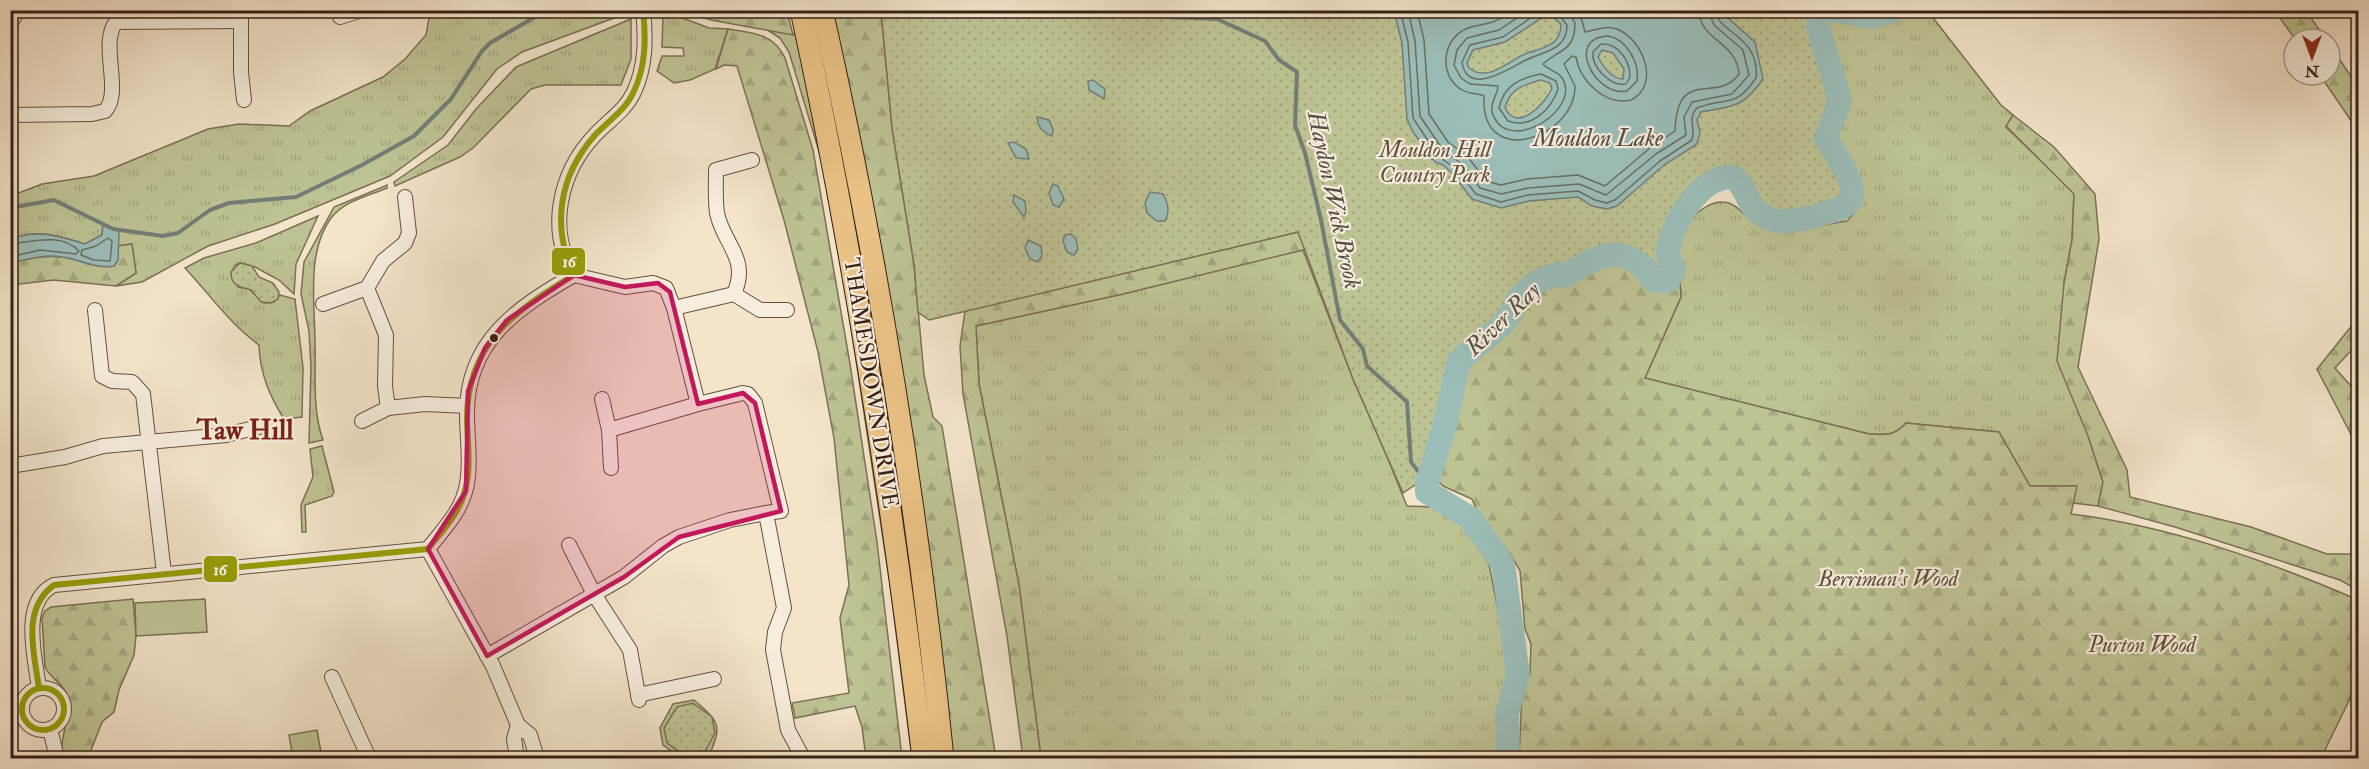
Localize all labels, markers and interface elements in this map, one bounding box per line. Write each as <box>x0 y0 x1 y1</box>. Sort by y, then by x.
north arrow <box>2282 27 2342 87</box>
text: N <box>2304 61 2320 81</box>
water label: Haydon Wick Brook <box>1300 107 1368 292</box>
water label: Mouldon Lake <box>1531 123 1664 154</box>
park label: Mouldon Hill Country Park <box>1377 136 1493 189</box>
line badge: 16 <box>551 247 586 276</box>
text: 16 <box>562 252 578 272</box>
street label: THAMESDOWN DRIVE <box>837 256 905 510</box>
water label: River Ray <box>1458 275 1548 363</box>
unlabelled marker <box>488 332 500 344</box>
district label: Taw Hill <box>196 413 294 448</box>
line badge: 16 <box>203 555 238 583</box>
text: 16 <box>213 560 229 580</box>
park label: Berriman's Wood <box>1817 565 1960 593</box>
park label: Purton Wood <box>2087 631 2198 659</box>

